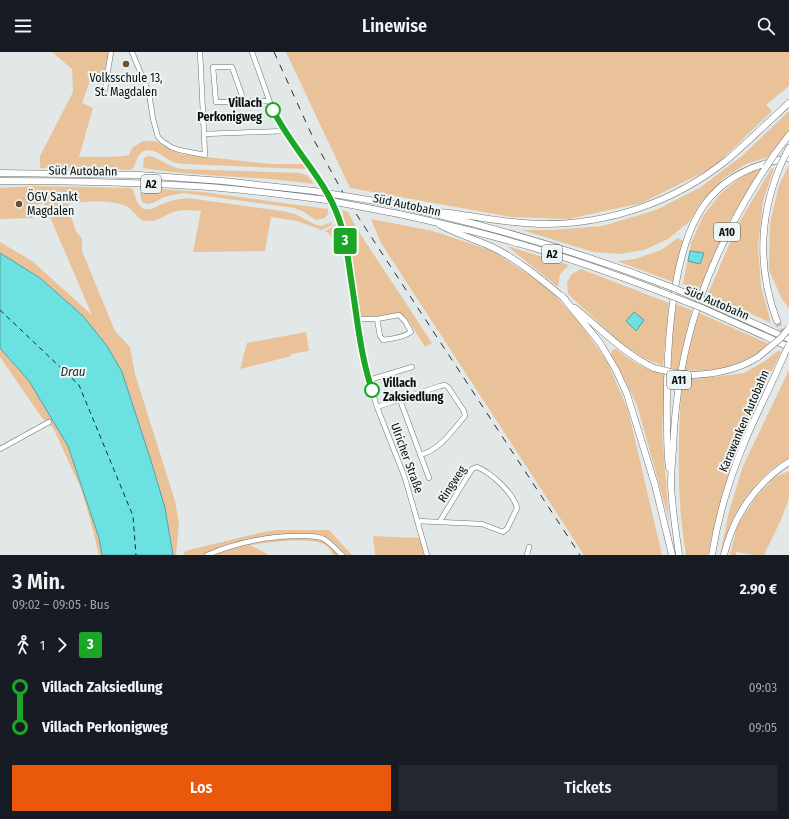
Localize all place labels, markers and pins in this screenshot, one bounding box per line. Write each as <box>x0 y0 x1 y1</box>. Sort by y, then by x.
marker: Volksschule 13, St. Magdalen <box>121 59 131 69</box>
place label: Volksschule 13, St. Magdalen <box>89 71 163 99</box>
place label: Villach Perkonigweg <box>197 96 262 124</box>
marker: Villach Perkonigweg <box>265 102 281 118</box>
place label: ÖGV Sankt Magdalen <box>27 188 78 218</box>
marker: ÖGV Sankt Magdalen <box>14 199 24 209</box>
place label: Villach Zaksiedlung <box>382 376 444 404</box>
marker: Villach Zaksiedlung <box>364 382 380 398</box>

